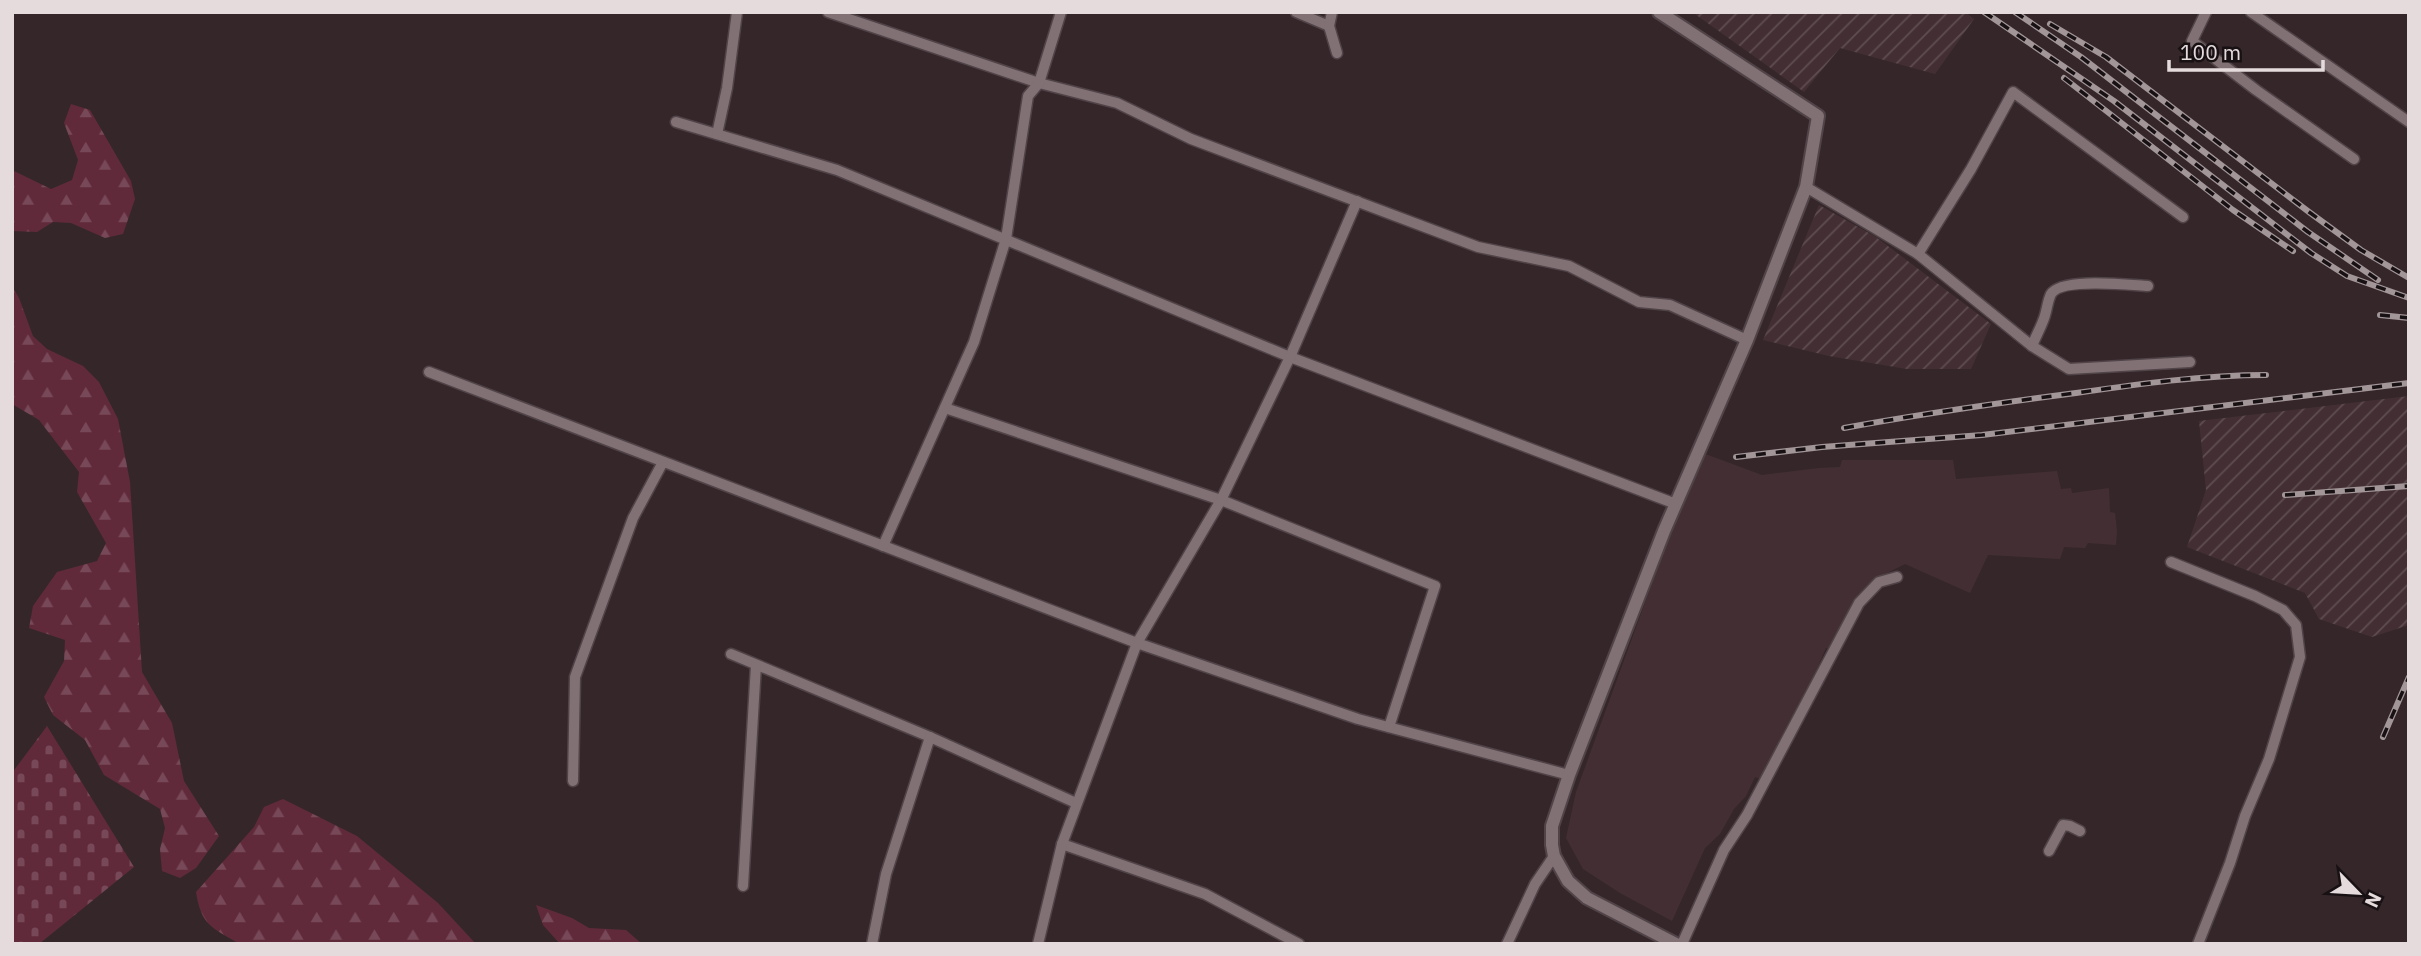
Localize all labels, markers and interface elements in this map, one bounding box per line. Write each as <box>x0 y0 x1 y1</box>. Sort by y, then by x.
scale bar <box>2169 28 2323 72</box>
text: 100 m <box>2180 38 2241 66</box>
north arrow <box>2323 858 2393 928</box>
text: N <box>2360 889 2387 911</box>

